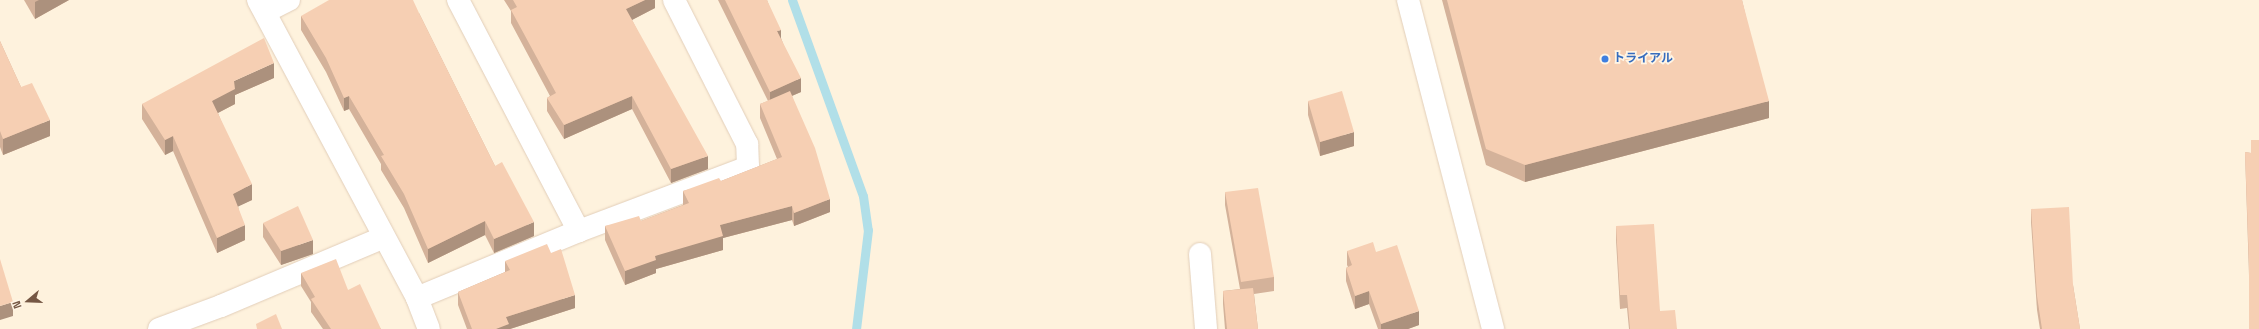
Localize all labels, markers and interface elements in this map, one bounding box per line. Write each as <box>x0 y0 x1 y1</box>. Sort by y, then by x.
place label: トライアル <box>1613 52 1673 66</box>
marker: トライアル <box>1600 54 1610 64</box>
north arrow <box>8 281 48 321</box>
text: N <box>9 299 24 311</box>

